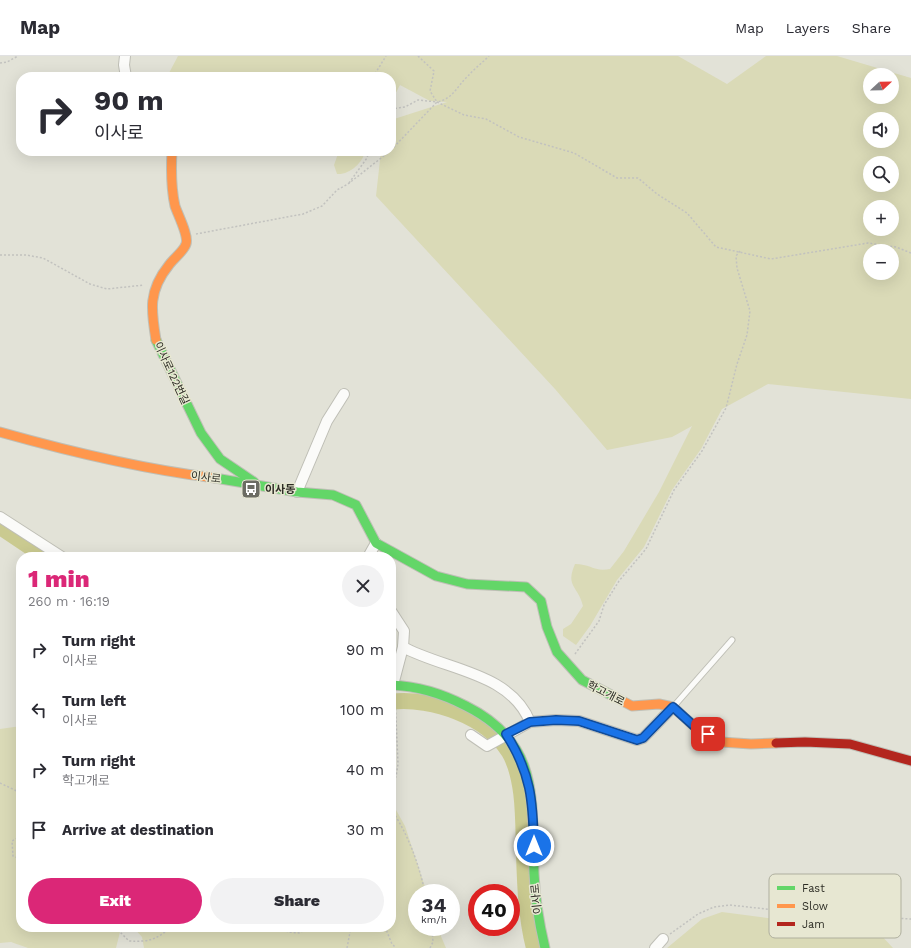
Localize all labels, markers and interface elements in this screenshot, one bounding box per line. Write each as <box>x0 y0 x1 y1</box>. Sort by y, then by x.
text: Map <box>20 16 60 39</box>
text: Map <box>735 20 764 36</box>
text: Layers <box>786 20 830 36</box>
text: Share <box>852 20 891 36</box>
north arrow <box>863 68 899 104</box>
map controls <box>863 68 899 280</box>
text: 90 m <box>94 84 164 117</box>
icon: right <box>28 88 80 140</box>
button: sound <box>863 112 899 148</box>
text: 이사로 <box>94 122 144 143</box>
button: search <box>863 156 899 192</box>
button: + <box>863 200 899 236</box>
button: − <box>863 244 899 280</box>
street label: 이사로122번길 <box>151 340 192 407</box>
street label: 이사로 <box>190 469 222 486</box>
bus stop icon: 이사동 <box>240 478 262 500</box>
place label: 이사동 <box>265 483 295 496</box>
text: 1 min <box>28 565 90 593</box>
button: close <box>342 565 384 607</box>
text: 260 m · 16:19 <box>28 594 110 609</box>
text: Turn right <box>62 632 135 650</box>
icon: right <box>28 639 50 661</box>
text: 90 m <box>346 641 384 659</box>
text: 이사로 <box>62 653 98 668</box>
street label: 학고개로 <box>585 678 627 708</box>
text: Turn left <box>62 692 126 710</box>
icon: left <box>28 699 50 721</box>
text: 100 m <box>340 701 384 719</box>
text: 이사로 <box>62 713 98 728</box>
pin <box>691 717 725 751</box>
icon: arrive <box>697 723 719 745</box>
text: Turn right <box>62 752 135 770</box>
icon: right <box>28 759 50 781</box>
text: 40 m <box>346 761 384 779</box>
text: 학고개로 <box>62 773 110 788</box>
icon: arrive <box>28 819 50 841</box>
text: Arrive at destination <box>62 821 214 839</box>
text: 30 m <box>347 821 384 839</box>
position arrow <box>513 825 555 867</box>
legend <box>769 874 901 938</box>
button: Exit <box>28 878 202 924</box>
button: Share <box>210 878 384 924</box>
text: Fast <box>802 882 825 895</box>
street label: 이사로 <box>528 883 545 915</box>
speed limit sign: 40 <box>468 884 520 936</box>
text: 34 <box>422 893 446 917</box>
text: Slow <box>802 900 828 913</box>
text: km/h <box>421 914 447 925</box>
text: Jam <box>802 918 825 931</box>

